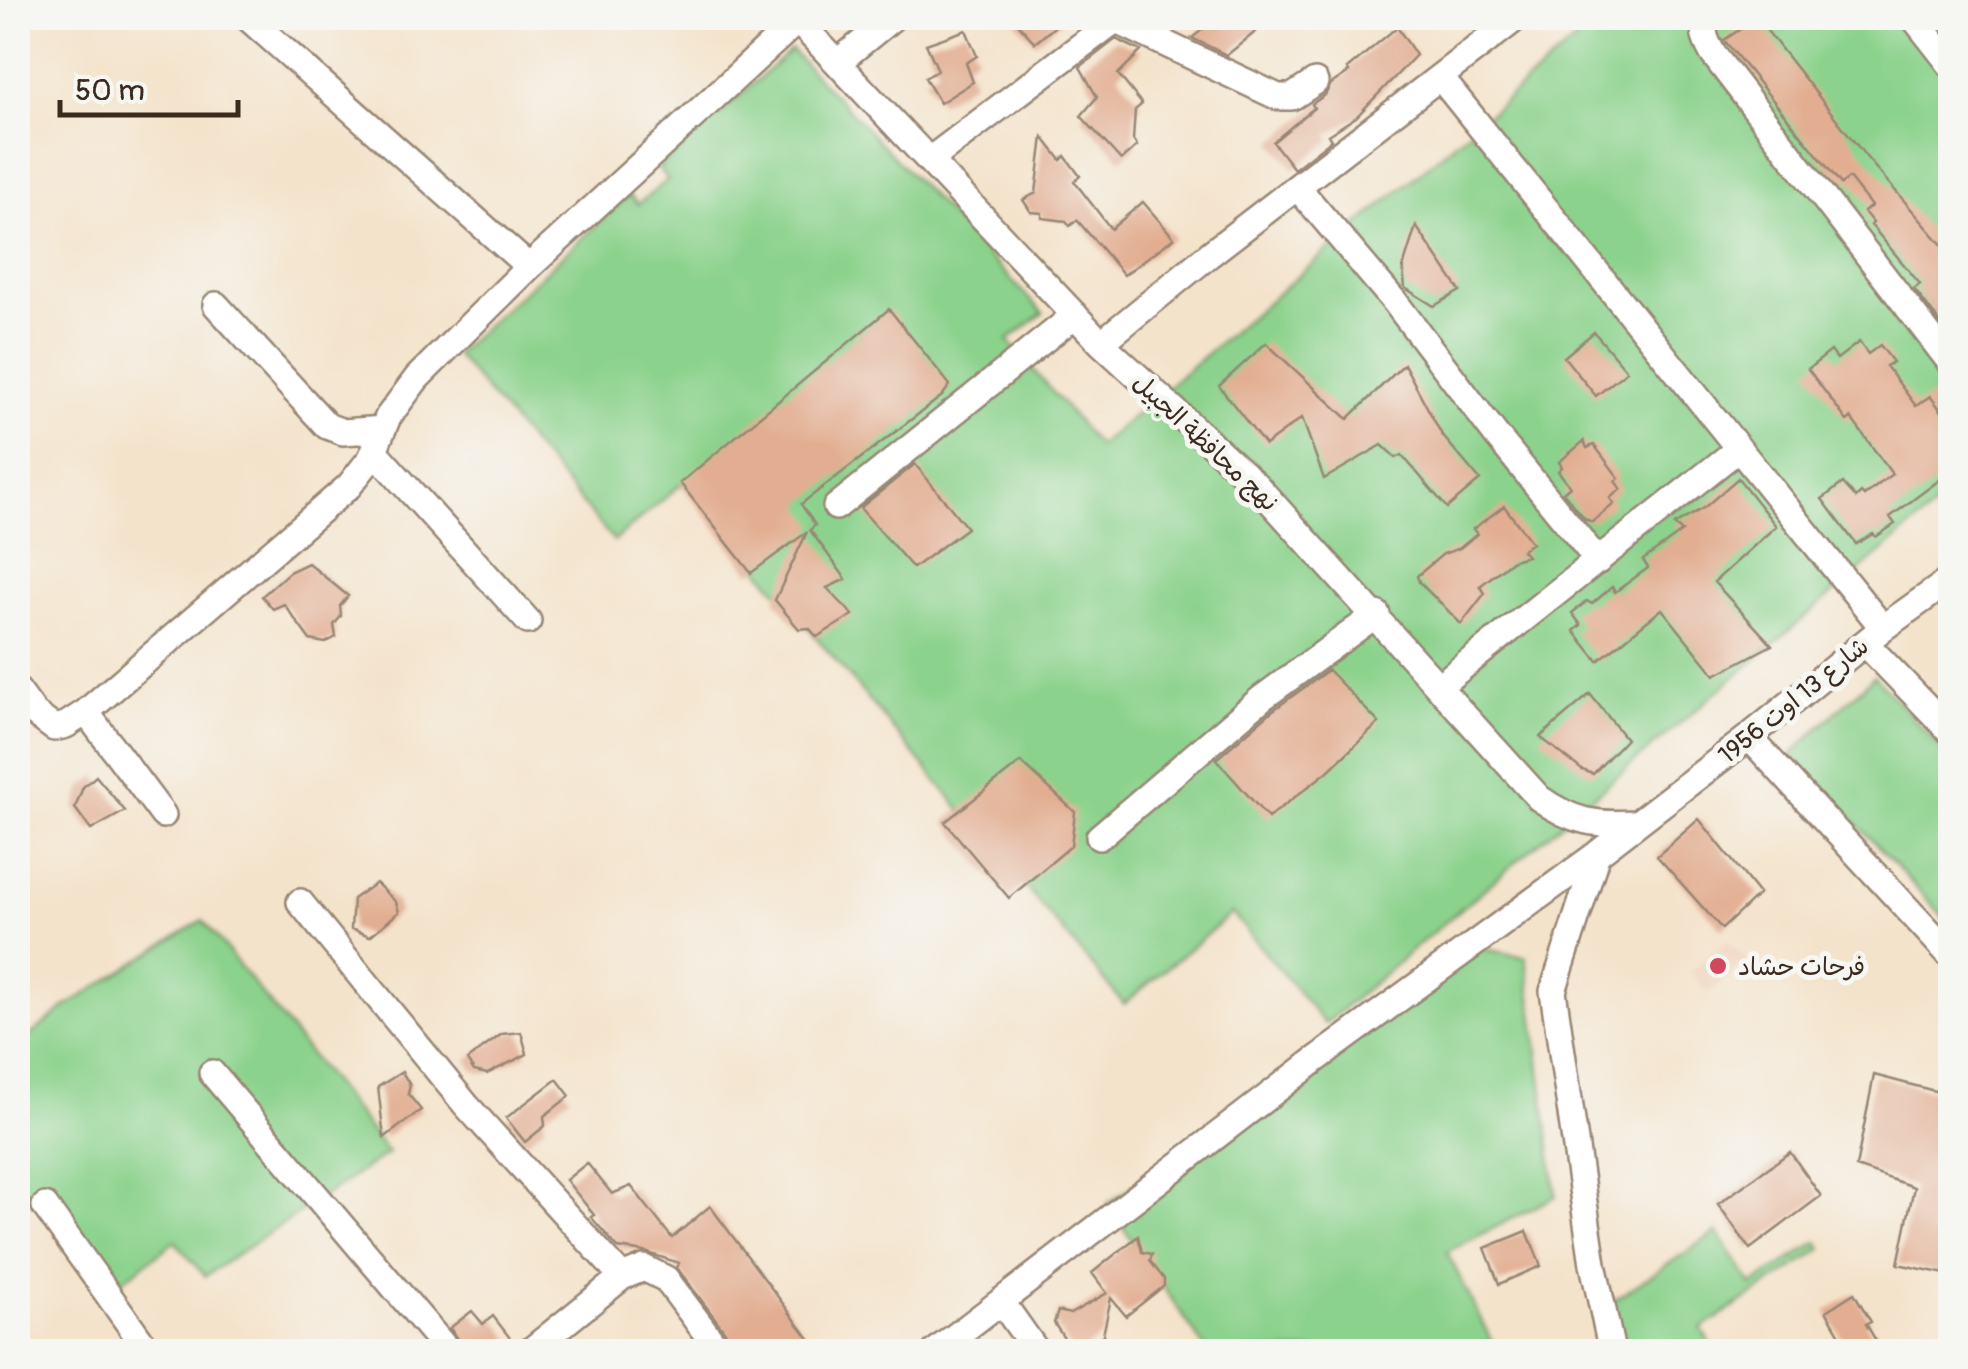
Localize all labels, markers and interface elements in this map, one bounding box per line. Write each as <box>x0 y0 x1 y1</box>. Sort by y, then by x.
scale bar <box>60 55 238 117</box>
text: 50 m <box>75 72 145 109</box>
street label: نهج محافظة الجبيل <box>1126 368 1284 518</box>
street label: شارع 13 اوت 1956 <box>1712 631 1876 772</box>
place label: فرحات حشاد <box>1738 952 1865 983</box>
marker: فرحات حشاد <box>1707 955 1729 977</box>

